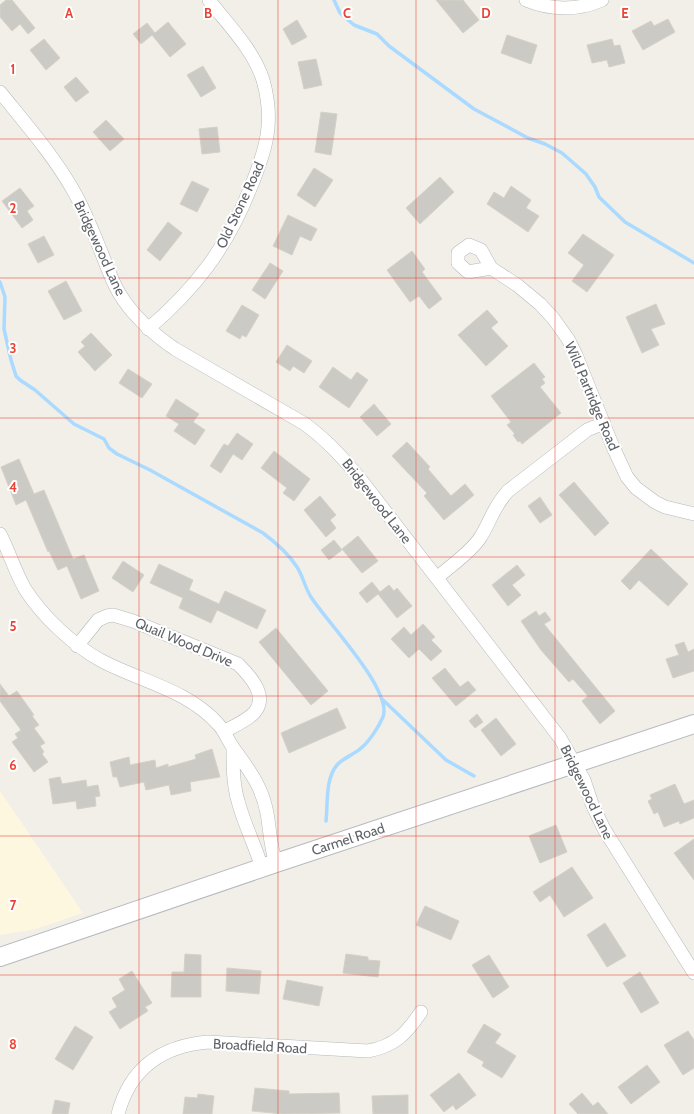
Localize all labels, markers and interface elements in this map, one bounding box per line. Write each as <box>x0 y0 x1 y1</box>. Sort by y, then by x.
text: A <box>65 5 74 21</box>
text: B <box>204 5 212 21</box>
text: C <box>343 5 351 21</box>
text: D <box>481 5 491 21</box>
text: E <box>621 5 629 21</box>
text: 1 <box>11 61 15 77</box>
street label: Old Stone Road <box>212 159 268 251</box>
street label: Bridgewood Lane <box>70 198 130 298</box>
text: 2 <box>10 200 17 216</box>
street label: Wild Partridge Road <box>561 339 623 453</box>
text: 3 <box>9 340 17 356</box>
street label: Bridgewood Lane <box>338 455 416 547</box>
text: 4 <box>9 479 17 495</box>
street label: Quail Wood Drive <box>132 613 236 671</box>
text: 5 <box>10 618 17 634</box>
street label: Bridgewood Lane <box>556 742 618 842</box>
text: 6 <box>9 757 17 773</box>
street label: Carmel Road <box>309 819 387 859</box>
text: 7 <box>10 897 17 913</box>
street label: Broadfield Road <box>213 1035 307 1057</box>
text: 8 <box>9 1036 17 1052</box>

